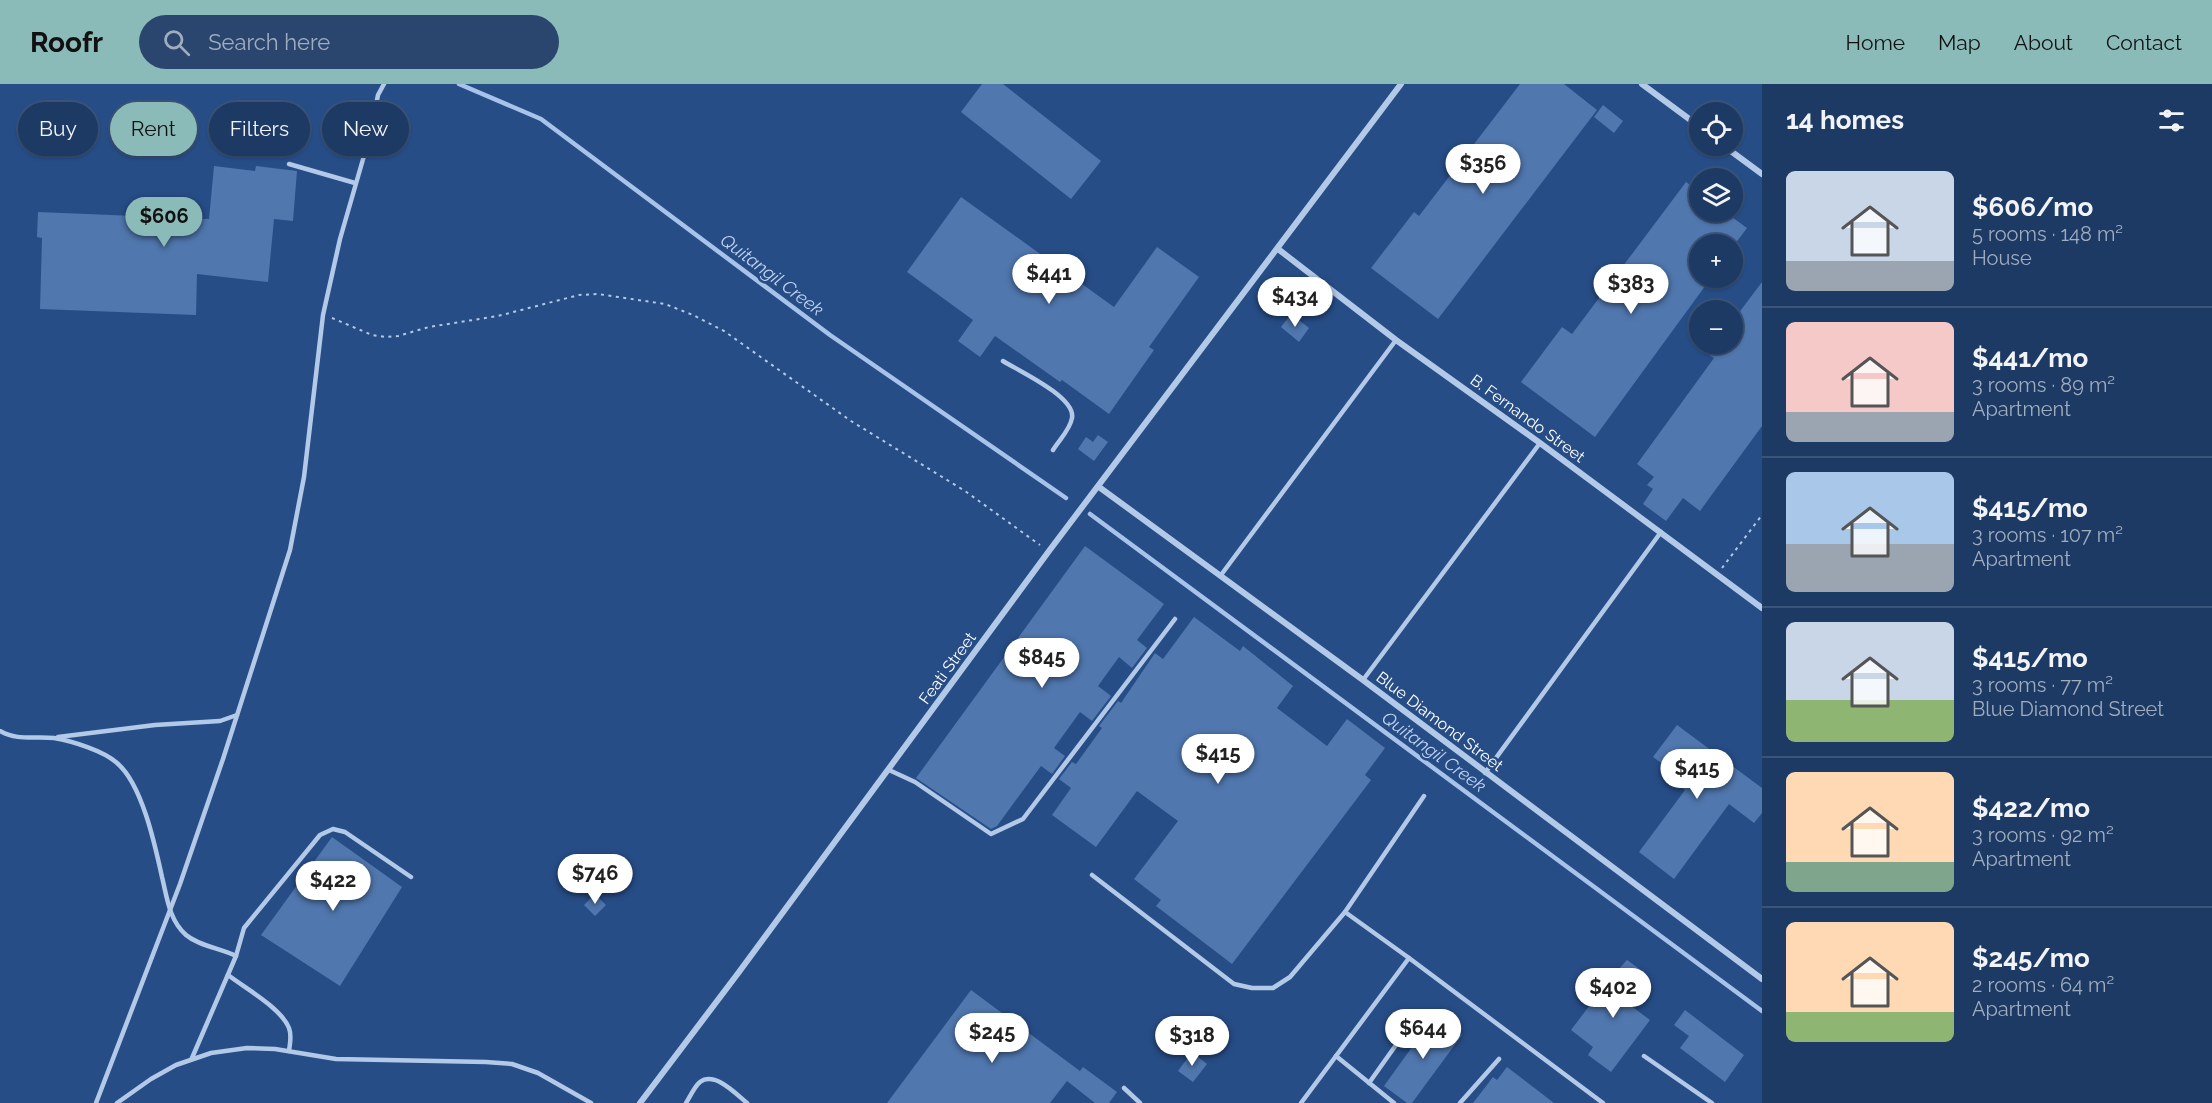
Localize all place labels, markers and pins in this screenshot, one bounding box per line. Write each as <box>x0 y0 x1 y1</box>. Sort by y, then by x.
pin: $356 <box>1447 144 1519 195</box>
pin: $606 <box>128 197 200 248</box>
pin: $441 <box>1013 254 1085 305</box>
pin: $383 <box>1595 264 1667 315</box>
pin: $434 <box>1259 277 1331 328</box>
pin: $845 <box>1006 638 1078 689</box>
pin: $415 <box>1182 734 1254 785</box>
pin: $415 <box>1661 749 1733 800</box>
pin: $746 <box>559 854 631 905</box>
pin: $422 <box>297 861 369 912</box>
pin: $402 <box>1577 968 1649 1019</box>
pin: $644 <box>1387 1009 1459 1060</box>
pin: $245 <box>956 1013 1028 1064</box>
pin: $318 <box>1156 1016 1228 1067</box>

